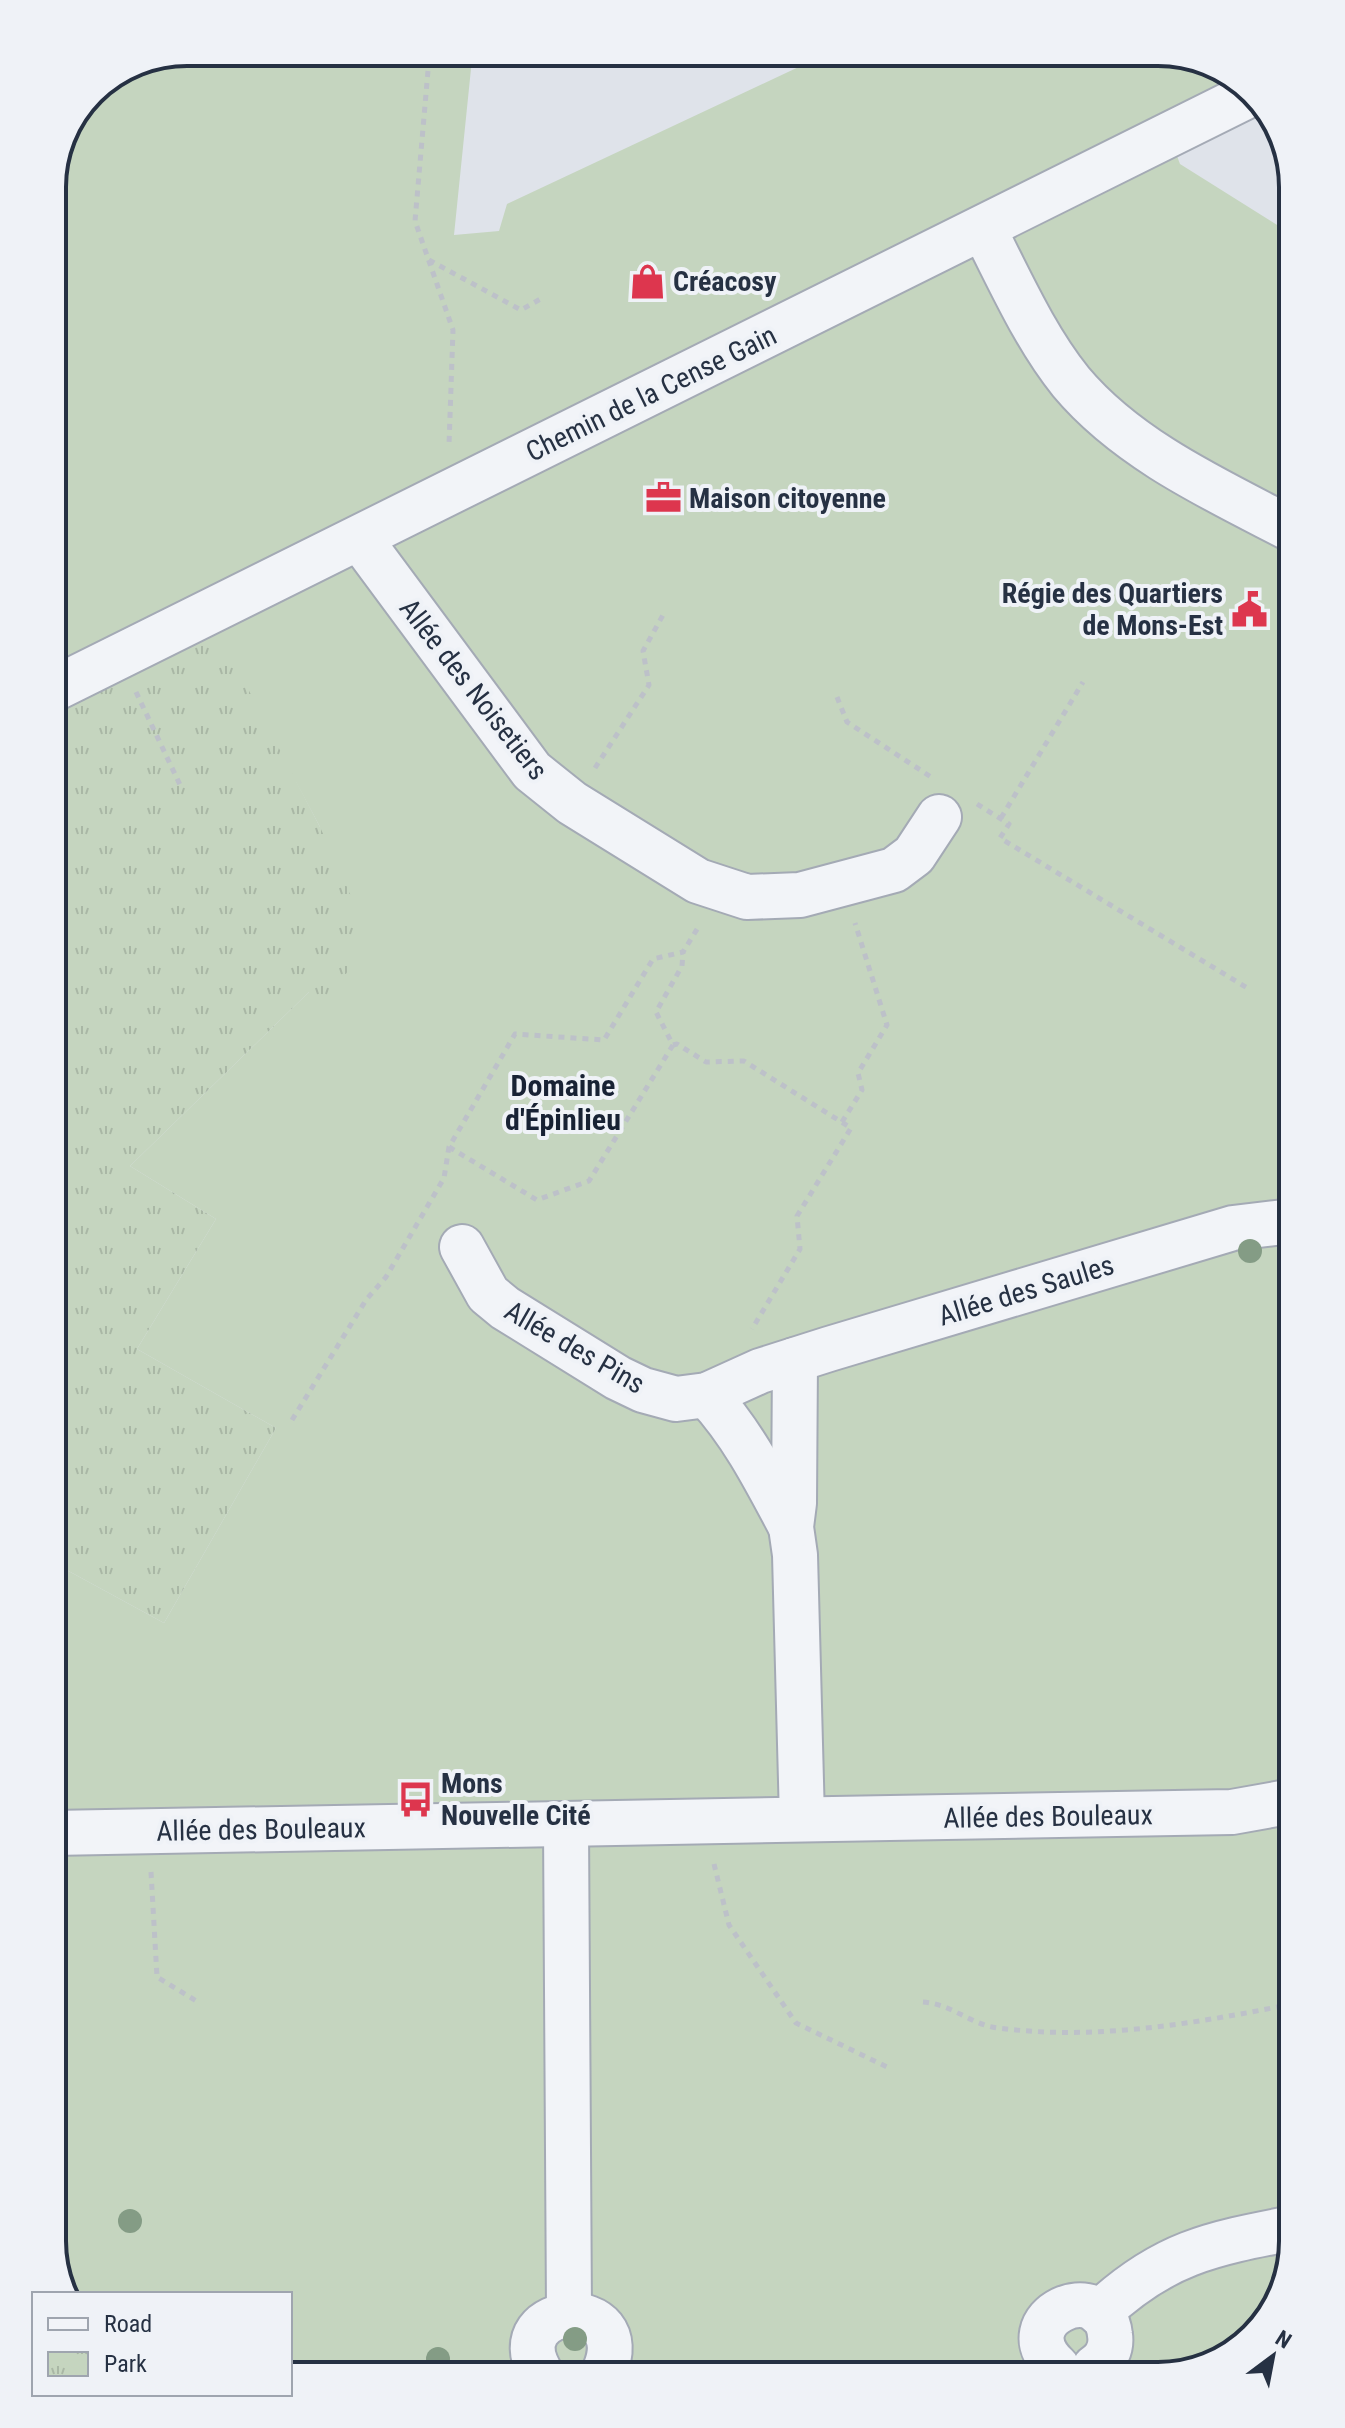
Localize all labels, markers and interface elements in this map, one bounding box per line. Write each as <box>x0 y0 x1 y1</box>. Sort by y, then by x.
shop icon: Créacosy <box>628 262 666 300</box>
place label: Créacosy <box>673 265 777 298</box>
street label: Chemin de la Cense Gain <box>521 318 782 468</box>
office icon: Maison citoyenne <box>644 479 682 517</box>
place label: Maison citoyenne <box>689 482 886 515</box>
place label: Régie des Quartiers de Mons-Est <box>1002 577 1223 642</box>
public building icon: Régie des Quartiers de Mons-Est <box>1230 590 1268 628</box>
street label: Allée des Noisetiers <box>393 592 555 786</box>
district label: Domaine d'Épinlieu <box>505 1068 621 1137</box>
street label: Allée des Saules <box>934 1248 1118 1333</box>
street label: Allée des Pins <box>499 1294 651 1401</box>
place label: Mons Nouvelle Cité <box>441 1767 591 1832</box>
bus stop icon: Mons Nouvelle Cité <box>396 1780 434 1818</box>
street label: Allée des Bouleaux <box>943 1798 1153 1835</box>
street label: Allée des Bouleaux <box>156 1811 366 1848</box>
legend <box>32 2292 292 2396</box>
text: Road <box>104 2310 152 2338</box>
north arrow <box>1233 2316 1313 2396</box>
text: N <box>1271 2325 1296 2354</box>
text: Park <box>104 2350 147 2378</box>

